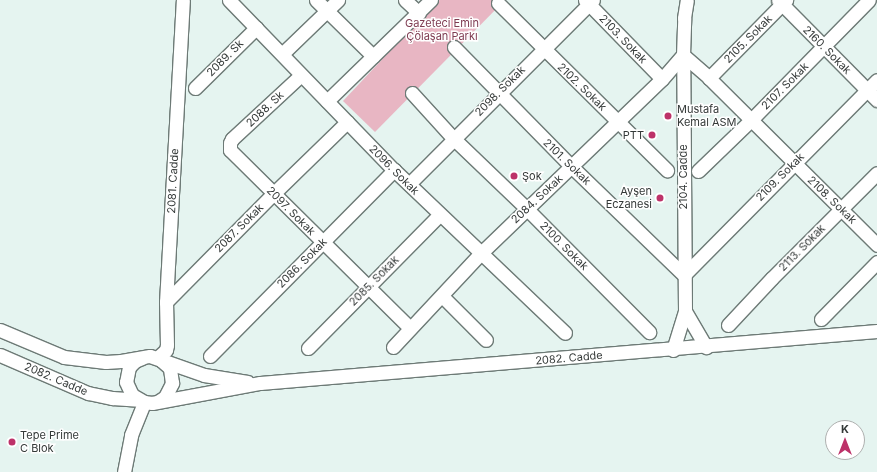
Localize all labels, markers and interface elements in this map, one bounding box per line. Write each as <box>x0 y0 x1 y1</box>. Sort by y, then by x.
street label: 2103. Sokak <box>596 12 650 66</box>
street label: 2105. Sokak <box>721 12 775 66</box>
park label: Gazeteci Emin Çölaşan Parkı <box>405 17 479 43</box>
street label: 2160. Sokak <box>800 23 854 77</box>
street label: 2089. Sk <box>204 37 246 79</box>
street label: 2102. Sokak <box>555 60 609 114</box>
street label: 2107. Sokak <box>759 60 811 112</box>
street label: 2098. Sokak <box>472 63 528 119</box>
street label: 2088. Sk <box>244 88 286 130</box>
place label: Mustafa Kemal ASM <box>677 103 737 129</box>
marker: Mustafa Kemal ASM <box>662 110 674 122</box>
place label: PTT <box>623 128 644 142</box>
marker: PTT <box>647 130 657 140</box>
street label: 2101. Sokak <box>541 136 593 188</box>
street label: 2096. Sokak <box>366 142 422 198</box>
street label: 2104. Cadde <box>676 144 690 210</box>
street label: 2081. Cadde <box>165 148 181 214</box>
street label: 2109. Sokak <box>753 150 807 204</box>
place label: Şok <box>522 169 542 183</box>
marker: Şok <box>509 171 519 181</box>
street label: 2084. Sokak <box>509 172 565 226</box>
street label: 2108. Sokak <box>805 173 859 227</box>
street label: 2097. Sokak <box>264 184 318 238</box>
place label: Ayşen Eczanesi <box>606 185 652 211</box>
marker: Ayşen Eczanesi <box>655 193 665 203</box>
street label: 2087. Sokak <box>212 201 266 255</box>
street label: 2100. Sokak <box>537 219 591 273</box>
street label: 2113. Sokak <box>776 222 828 274</box>
street label: 2086. Sokak <box>274 235 330 291</box>
street label: 2085. Sokak <box>346 253 402 309</box>
street label: 2082. Cadde <box>535 348 603 368</box>
street label: 2082. Cadde <box>22 360 90 398</box>
north arrow <box>825 420 865 460</box>
text: K <box>841 422 849 436</box>
place label: Tepe Prime C Blok <box>20 429 79 455</box>
marker: Tepe Prime C Blok <box>7 437 17 447</box>

